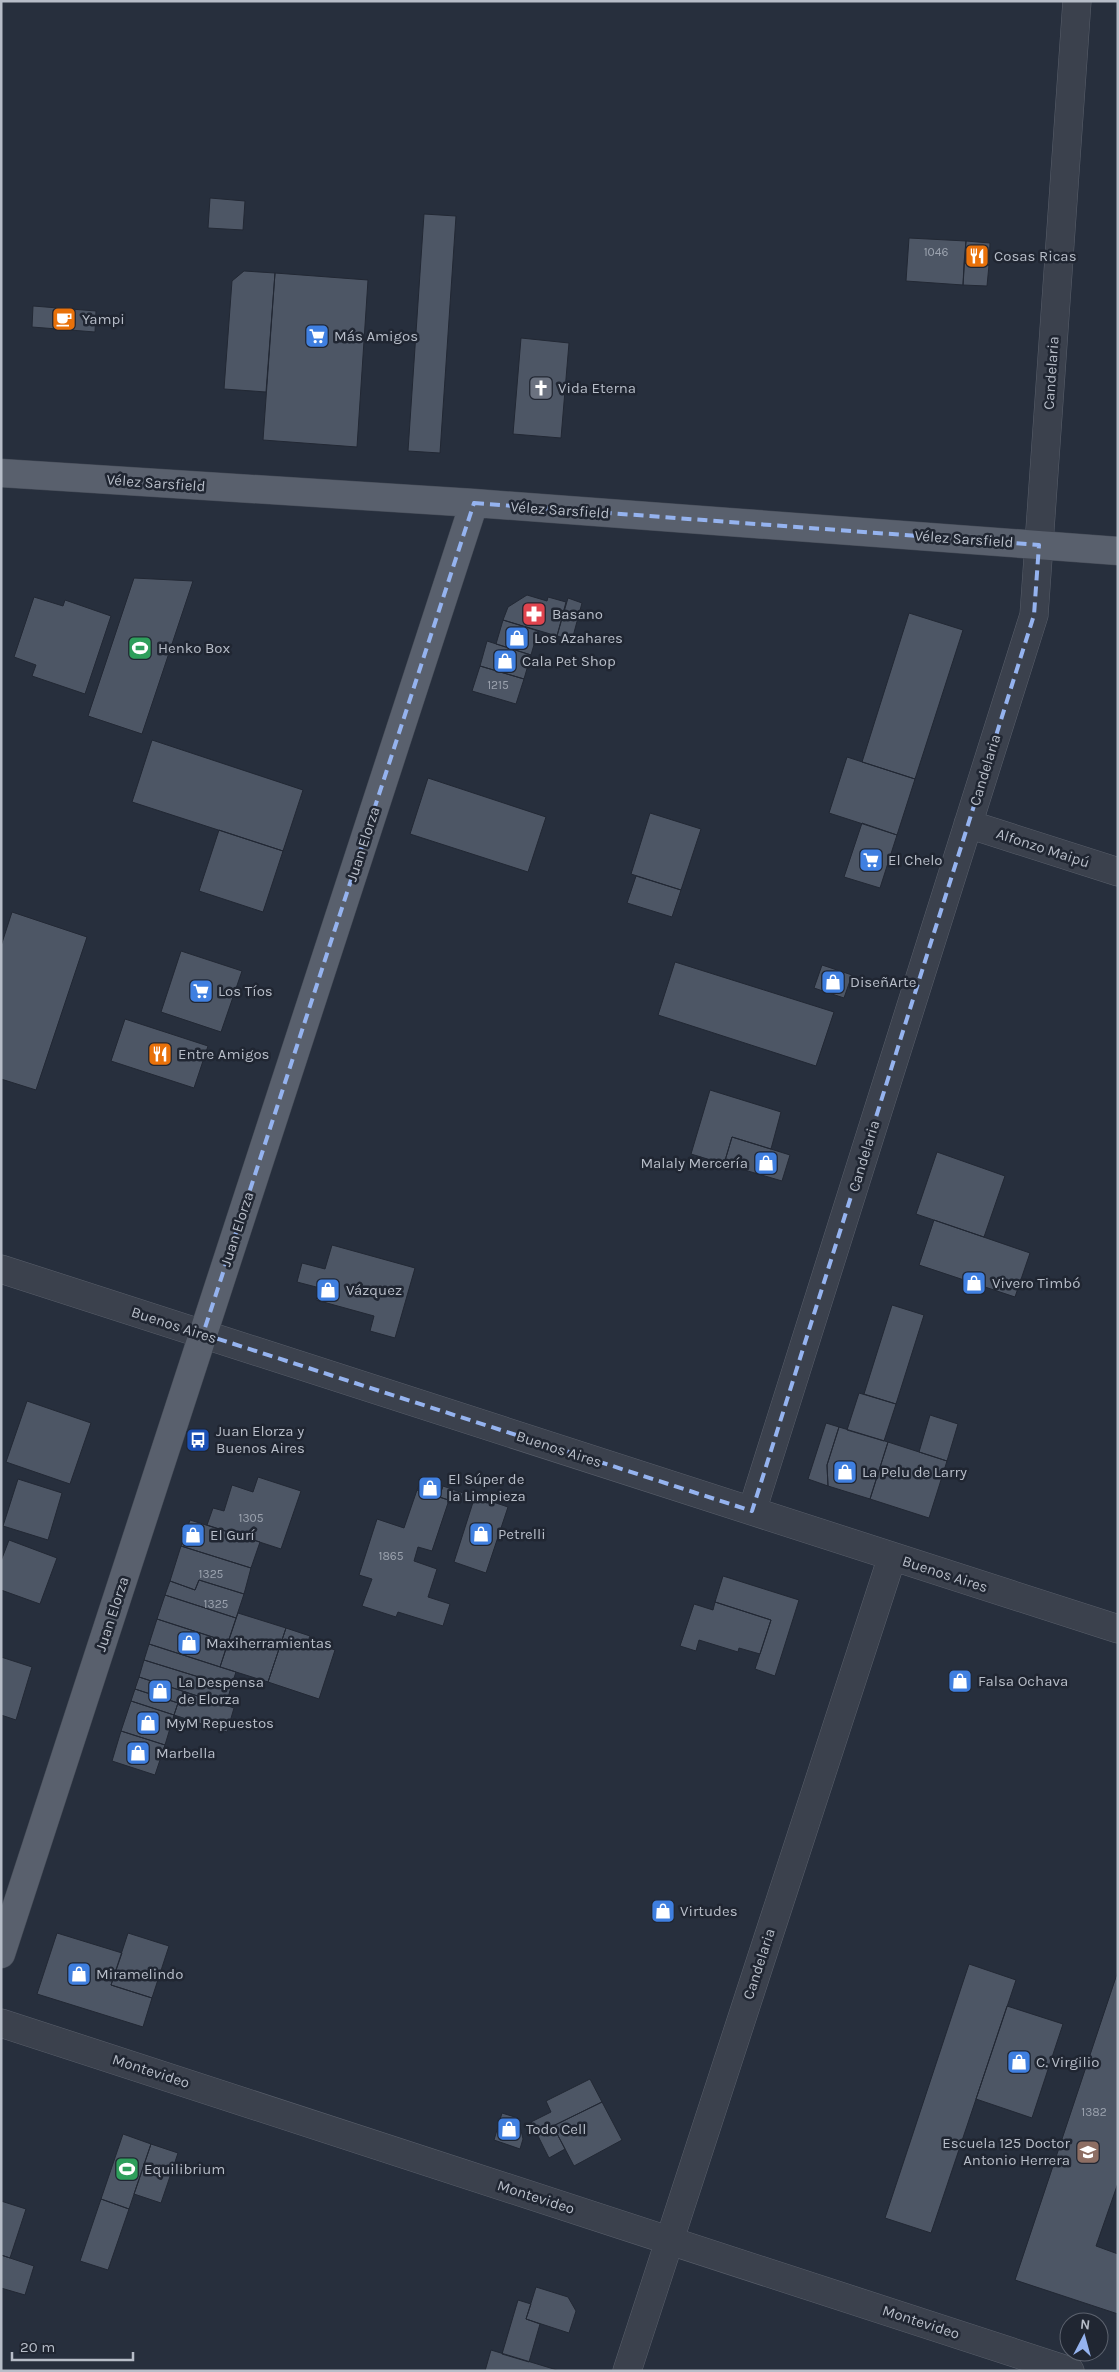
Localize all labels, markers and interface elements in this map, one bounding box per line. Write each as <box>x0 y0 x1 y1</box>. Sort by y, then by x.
restaurant icon: Cosas Ricas <box>964 243 990 269</box>
house number: 1046 <box>924 245 948 259</box>
place label: Cosas Ricas <box>994 247 1077 265</box>
cafe icon: Yampi <box>51 306 77 332</box>
place label: Yampi <box>82 310 125 328</box>
supermarket icon: Más Amigos <box>304 323 330 349</box>
place label: Más Amigos <box>334 327 418 345</box>
street label: Candelaria <box>1039 336 1063 410</box>
church icon: Vida Eterna <box>528 375 554 401</box>
place label: Vida Eterna <box>558 379 636 397</box>
street label: Vélez Sarsfield <box>106 471 206 495</box>
street label: Vélez Sarsfield <box>510 498 610 522</box>
street label: Vélez Sarsfield <box>914 527 1014 551</box>
pharmacy icon: Basano <box>521 601 547 627</box>
place label: Basano <box>552 605 603 623</box>
shop icon: Los Azahares <box>504 625 530 651</box>
place label: Los Azahares <box>534 629 623 647</box>
sports icon: Henko Box <box>127 635 153 661</box>
place label: Henko Box <box>158 639 231 657</box>
shop icon: Cala Pet Shop <box>492 648 518 674</box>
place label: Cala Pet Shop <box>522 652 616 670</box>
house number: 1215 <box>487 678 509 692</box>
street label: Candelaria <box>966 732 1004 808</box>
street label: Juan Elorza <box>342 804 384 884</box>
street label: Alfonzo Maipú <box>994 824 1092 872</box>
supermarket icon: El Chelo <box>858 847 884 873</box>
place label: El Chelo <box>888 851 943 869</box>
shop icon: DiseñArte <box>820 969 846 995</box>
place label: DiseñArte <box>850 973 916 991</box>
supermarket icon: Los Tíos <box>188 978 214 1004</box>
place label: Los Tíos <box>218 982 273 1000</box>
restaurant icon: Entre Amigos <box>147 1041 173 1067</box>
place label: Entre Amigos <box>178 1045 269 1063</box>
street label: Candelaria <box>845 1118 883 1194</box>
shop icon: Malaly Mercería <box>753 1150 779 1176</box>
place label: Malaly Mercería <box>640 1154 748 1172</box>
street label: Juan Elorza <box>216 1189 258 1269</box>
shop icon: Vivero Timbó <box>961 1270 987 1296</box>
place label: Vivero Timbó <box>992 1274 1080 1292</box>
shop icon: Vázquez <box>315 1277 341 1303</box>
place label: Vázquez <box>346 1281 402 1299</box>
street label: Buenos Aires <box>129 1303 219 1347</box>
place label: Juan Elorza y Buenos Aires <box>216 1422 305 1457</box>
bus stop icon: Juan Elorza y Buenos Aires <box>185 1427 211 1453</box>
street label: Buenos Aires <box>514 1427 604 1471</box>
shop icon: La Pelu de Larry <box>832 1459 858 1485</box>
place label: La Pelu de Larry <box>862 1463 967 1481</box>
place label: El Súper de la Limpieza <box>448 1470 526 1505</box>
shop icon: El Súper de la Limpieza <box>417 1475 443 1501</box>
house number: 1305 <box>239 1511 264 1525</box>
shop icon: Petrelli <box>468 1521 494 1547</box>
shop icon: El Gurí <box>180 1522 206 1548</box>
place label: Petrelli <box>498 1525 546 1543</box>
place label: El Gurí <box>210 1526 255 1544</box>
house number: 1865 <box>379 1549 404 1563</box>
street label: Buenos Aires <box>900 1552 990 1596</box>
house number: 1325 <box>199 1567 224 1581</box>
street label: Juan Elorza <box>91 1574 133 1654</box>
house number: 1325 <box>204 1597 229 1611</box>
shop icon: Maxiherramientas <box>176 1630 202 1656</box>
place label: Maxiherramientas <box>206 1634 332 1652</box>
shop icon: Falsa Ochava <box>947 1668 973 1694</box>
place label: Falsa Ochava <box>978 1672 1068 1690</box>
place label: La Despensa de Elorza <box>178 1673 264 1708</box>
shop icon: La Despensa de Elorza <box>147 1678 173 1704</box>
shop icon: MyM Repuestos <box>135 1710 161 1736</box>
place label: MyM Repuestos <box>166 1714 274 1732</box>
shop icon: Marbella <box>125 1740 151 1766</box>
place label: Marbella <box>156 1744 216 1762</box>
shop icon: Virtudes <box>650 1898 676 1924</box>
place label: Virtudes <box>680 1902 738 1920</box>
street label: Candelaria <box>739 1926 779 2002</box>
shop icon: Miramelindo <box>66 1961 92 1987</box>
place label: Miramelindo <box>96 1965 183 1983</box>
shop icon: C. Virgilio <box>1006 2049 1032 2075</box>
street label: Montevideo <box>110 2050 192 2092</box>
place label: C. Virgilio <box>1036 2053 1099 2071</box>
house number: 1382 <box>1081 2105 1107 2119</box>
shop icon: Todo Cell <box>496 2116 522 2142</box>
place label: Todo Cell <box>526 2120 586 2138</box>
place label: Escuela 125 Doctor Antonio Herrera <box>942 2134 1071 2169</box>
school or university icon: Escuela 125 Doctor Antonio Herrera <box>1075 2139 1101 2165</box>
sports icon: Equilibrium <box>114 2156 140 2182</box>
place label: Equilibrium <box>144 2160 225 2178</box>
street label: Montevideo <box>495 2176 577 2218</box>
street label: Montevideo <box>880 2301 962 2343</box>
north arrow <box>1059 2312 1109 2362</box>
text: N <box>1079 2316 1091 2334</box>
scale bar <box>12 2330 134 2362</box>
text: 20 m <box>20 2338 55 2356</box>

